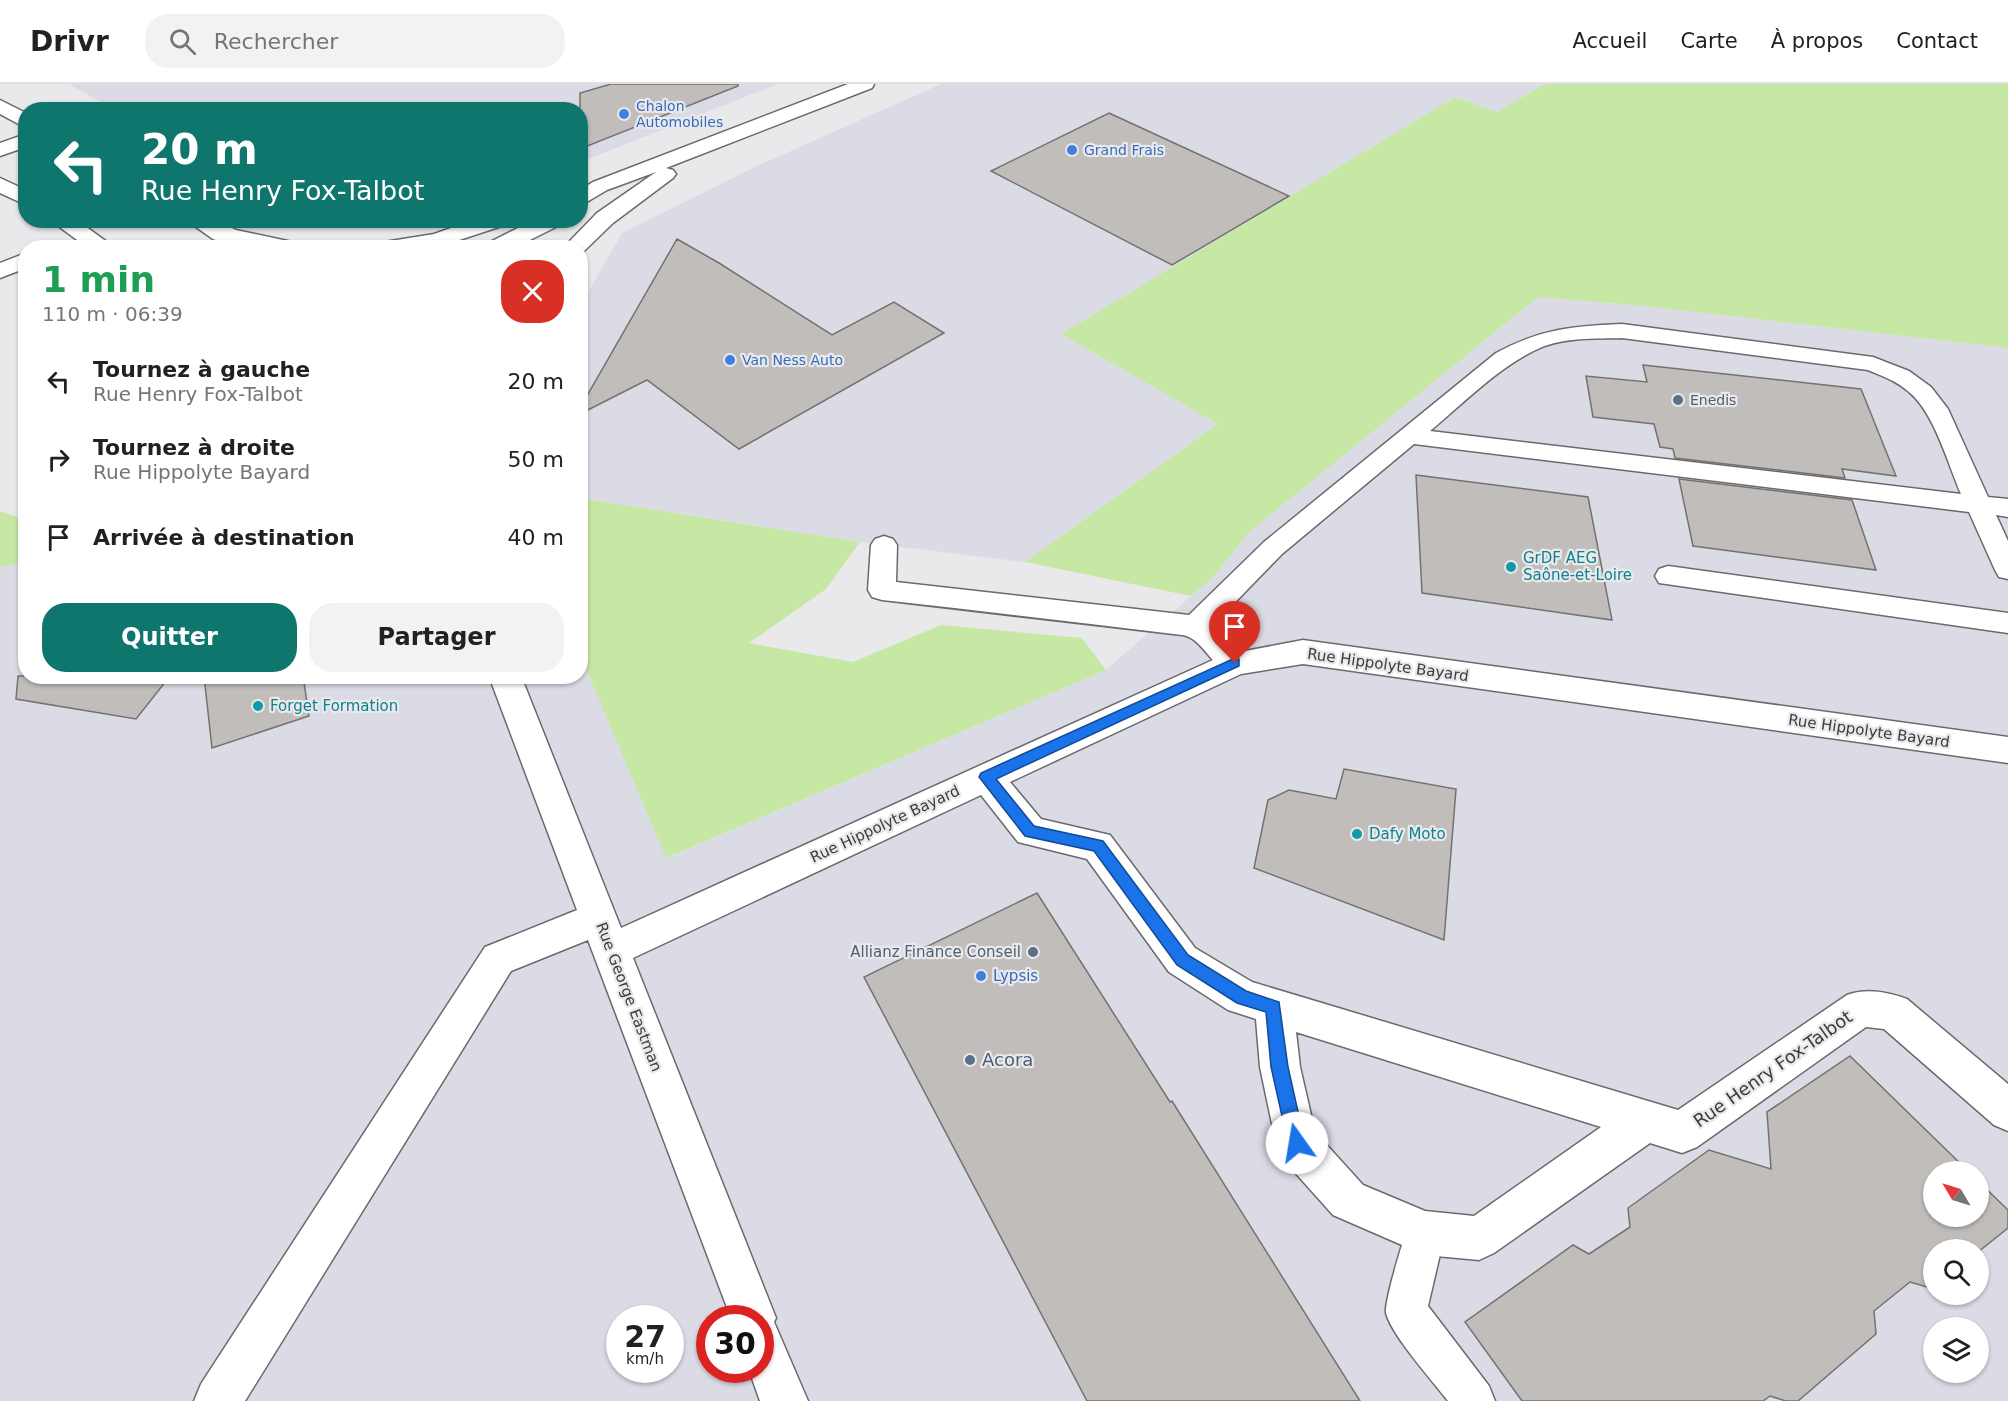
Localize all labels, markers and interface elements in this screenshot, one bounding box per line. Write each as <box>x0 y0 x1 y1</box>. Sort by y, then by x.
search box <box>145 14 565 68</box>
text: Drivr <box>30 25 109 58</box>
icon: search <box>166 25 199 58</box>
text: Rechercher <box>214 29 338 54</box>
text: Accueil <box>1572 29 1647 53</box>
text: Carte <box>1680 29 1738 53</box>
text: À propos <box>1771 29 1863 53</box>
text: Contact <box>1896 29 1978 53</box>
place label: Chalon Automobiles <box>636 98 723 130</box>
marker: Chalon Automobiles <box>617 107 631 121</box>
text: 20 m <box>141 125 258 174</box>
icon: left <box>42 126 120 204</box>
place label: Grand Frais <box>1084 142 1164 158</box>
marker: Grand Frais <box>1065 143 1079 157</box>
text: Rue Henry Fox-Talbot <box>141 175 424 206</box>
text: 1 min <box>42 259 155 300</box>
button: close <box>501 260 564 323</box>
text: 110 m · 06:39 <box>42 302 183 326</box>
place label: Van Ness Auto <box>742 352 843 368</box>
marker: Van Ness Auto <box>723 353 737 367</box>
text: Tournez à gauche <box>93 357 310 382</box>
icon: left <box>42 365 75 398</box>
text: 20 m <box>508 369 564 394</box>
text: Rue Henry Fox-Talbot <box>93 382 303 406</box>
place label: Enedis <box>1690 392 1736 408</box>
marker: Enedis <box>1671 393 1685 407</box>
text: Tournez à droite <box>93 435 295 460</box>
icon: right <box>42 443 75 476</box>
text: 50 m <box>508 447 564 472</box>
text: Rue Hippolyte Bayard <box>93 460 310 484</box>
icon: arrive <box>42 521 75 554</box>
text: Arrivée à destination <box>93 525 355 550</box>
text: 40 m <box>508 525 564 550</box>
place label: GrDF AEG Saône-et-Loire <box>1523 549 1632 584</box>
marker: GrDF AEG Saône-et-Loire <box>1504 560 1518 574</box>
pin <box>1209 601 1260 663</box>
button: Quitter <box>42 603 297 672</box>
button: Partager <box>309 603 564 672</box>
icon: arrive <box>1218 610 1251 643</box>
street label: Rue Hippolyte Bayard <box>1306 645 1470 685</box>
place label: Forget Formation <box>270 697 398 715</box>
marker: Forget Formation <box>251 699 265 713</box>
street label: Rue Hippolyte Bayard <box>1787 711 1951 751</box>
street label: Rue Hippolyte Bayard <box>807 781 963 867</box>
place label: Dafy Moto <box>1369 825 1446 843</box>
marker: Dafy Moto <box>1350 827 1364 841</box>
street label: Rue George Eastman <box>592 920 666 1074</box>
place label: Allianz Finance Conseil <box>850 943 1021 961</box>
marker: Allianz Finance Conseil <box>1026 945 1040 959</box>
place label: Lypsis <box>993 967 1038 985</box>
marker: Lypsis <box>974 969 988 983</box>
street label: Rue Henry Fox-Talbot <box>1689 1006 1856 1131</box>
place label: Acora <box>982 1049 1033 1070</box>
marker: Acora <box>963 1053 977 1067</box>
position arrow <box>1265 1111 1329 1175</box>
north arrow <box>1923 1161 1989 1227</box>
map controls <box>1923 1161 1989 1383</box>
button: search <box>1923 1239 1989 1305</box>
speed limit sign: 30 <box>696 1305 774 1383</box>
button: layers <box>1923 1317 1989 1383</box>
text: 27 <box>624 1319 666 1354</box>
text: km/h <box>626 1350 664 1368</box>

